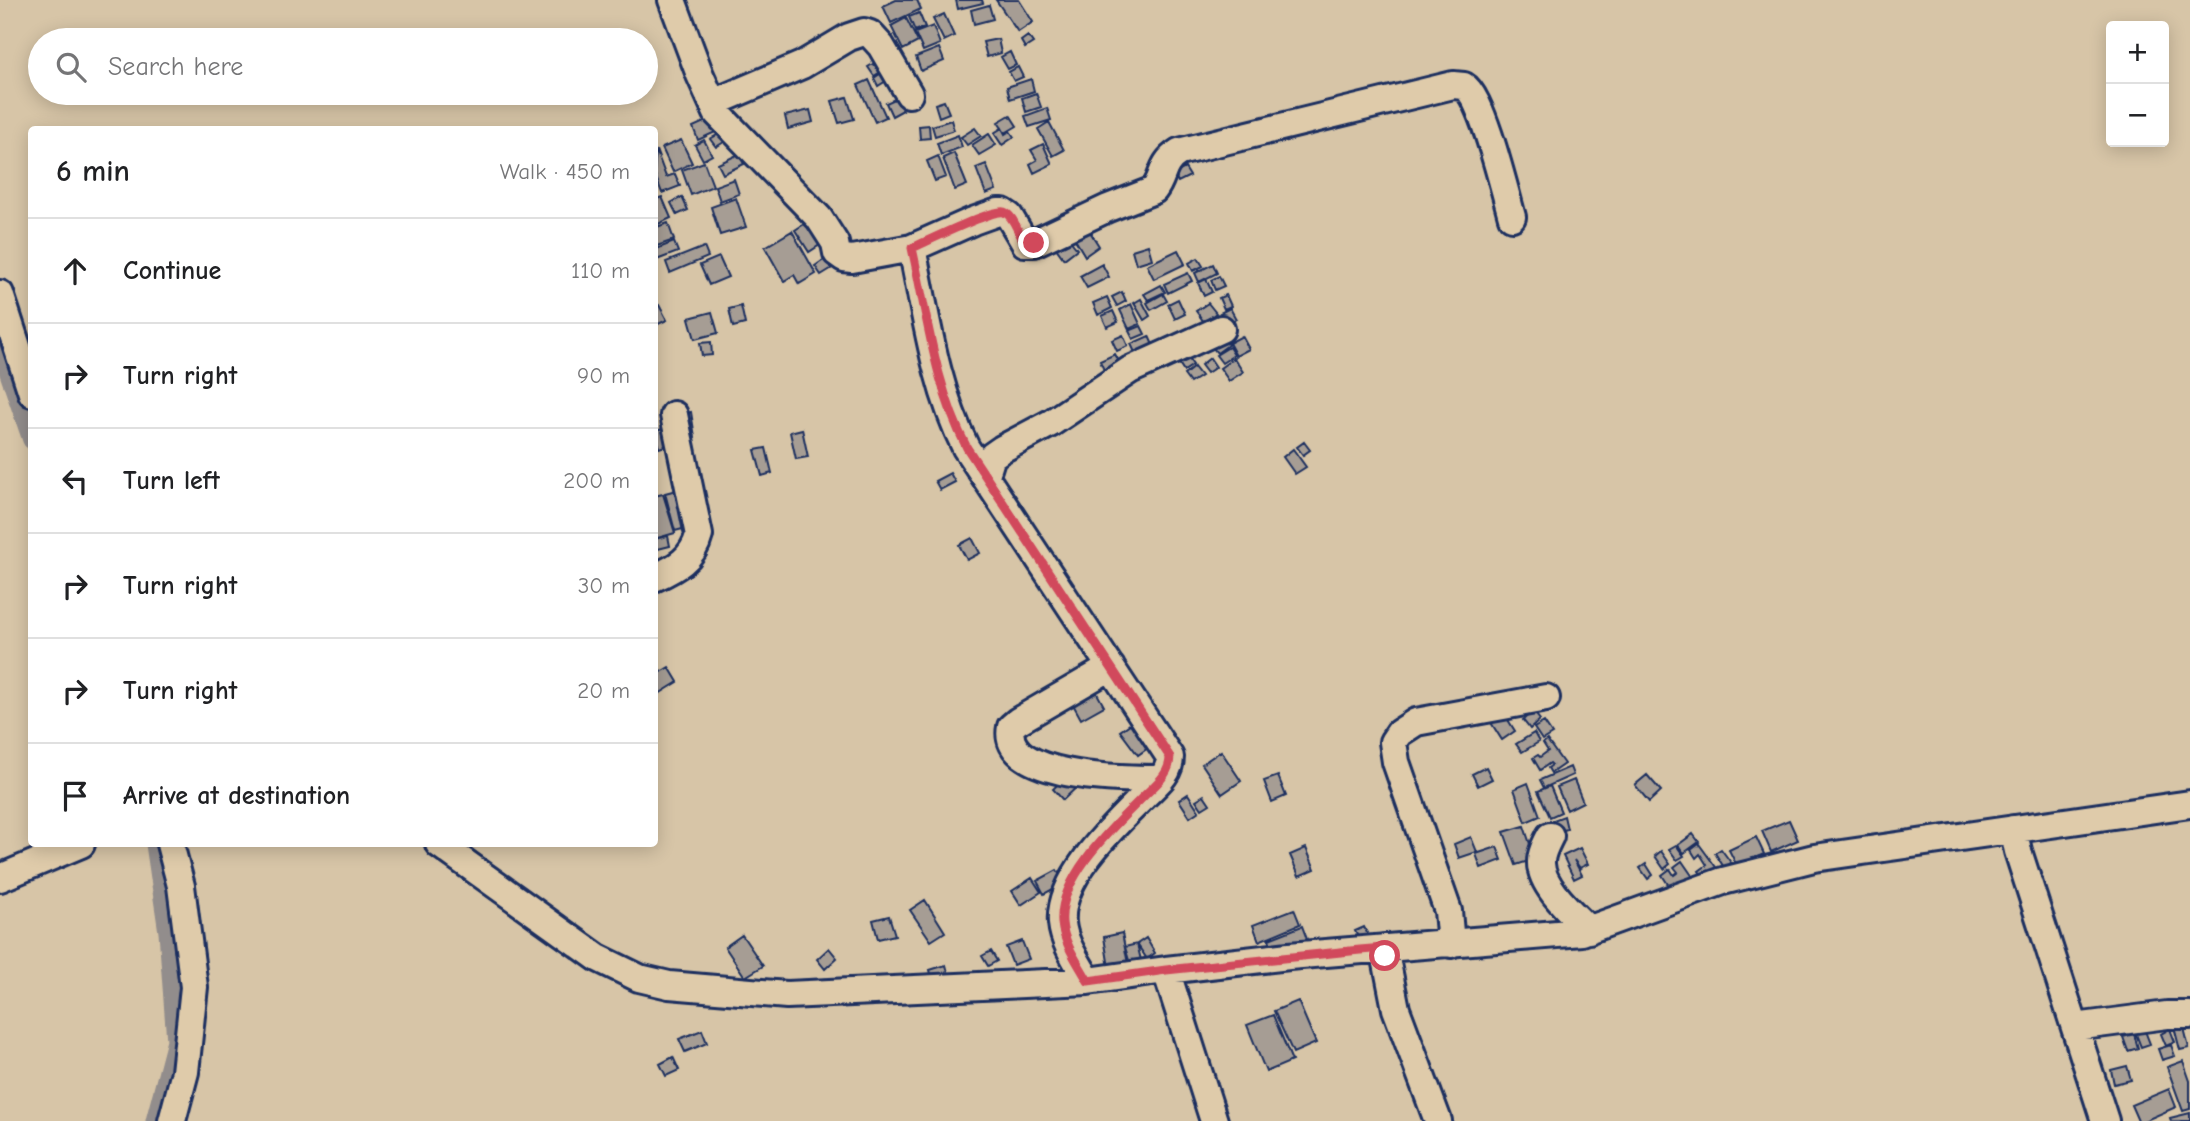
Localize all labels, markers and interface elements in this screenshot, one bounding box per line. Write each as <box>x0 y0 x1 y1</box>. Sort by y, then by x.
map controls <box>2106 21 2169 147</box>
button: + <box>2106 21 2169 84</box>
search box <box>28 28 658 105</box>
icon: search <box>52 48 90 86</box>
text: Search here <box>108 52 243 82</box>
button: − <box>2106 84 2169 147</box>
text: 6 min <box>56 154 130 189</box>
text: Walk · 450 m <box>500 158 630 185</box>
route end <box>1018 227 1049 258</box>
icon: ahead <box>56 252 94 290</box>
text: Continue <box>123 256 221 286</box>
text: 110 m <box>571 257 630 284</box>
icon: right <box>56 357 94 395</box>
text: Turn right <box>123 361 237 391</box>
text: 90 m <box>577 362 630 389</box>
icon: left <box>56 462 94 500</box>
text: Turn left <box>123 466 220 496</box>
text: 200 m <box>563 467 630 494</box>
icon: right <box>56 567 94 605</box>
text: Turn right <box>123 571 237 601</box>
text: 30 m <box>578 572 630 599</box>
icon: right <box>56 672 94 710</box>
text: Turn right <box>123 676 237 706</box>
text: 20 m <box>577 677 630 704</box>
icon: arrive <box>56 777 94 815</box>
text: Arrive at destination <box>123 781 350 811</box>
route start <box>1369 940 1400 971</box>

